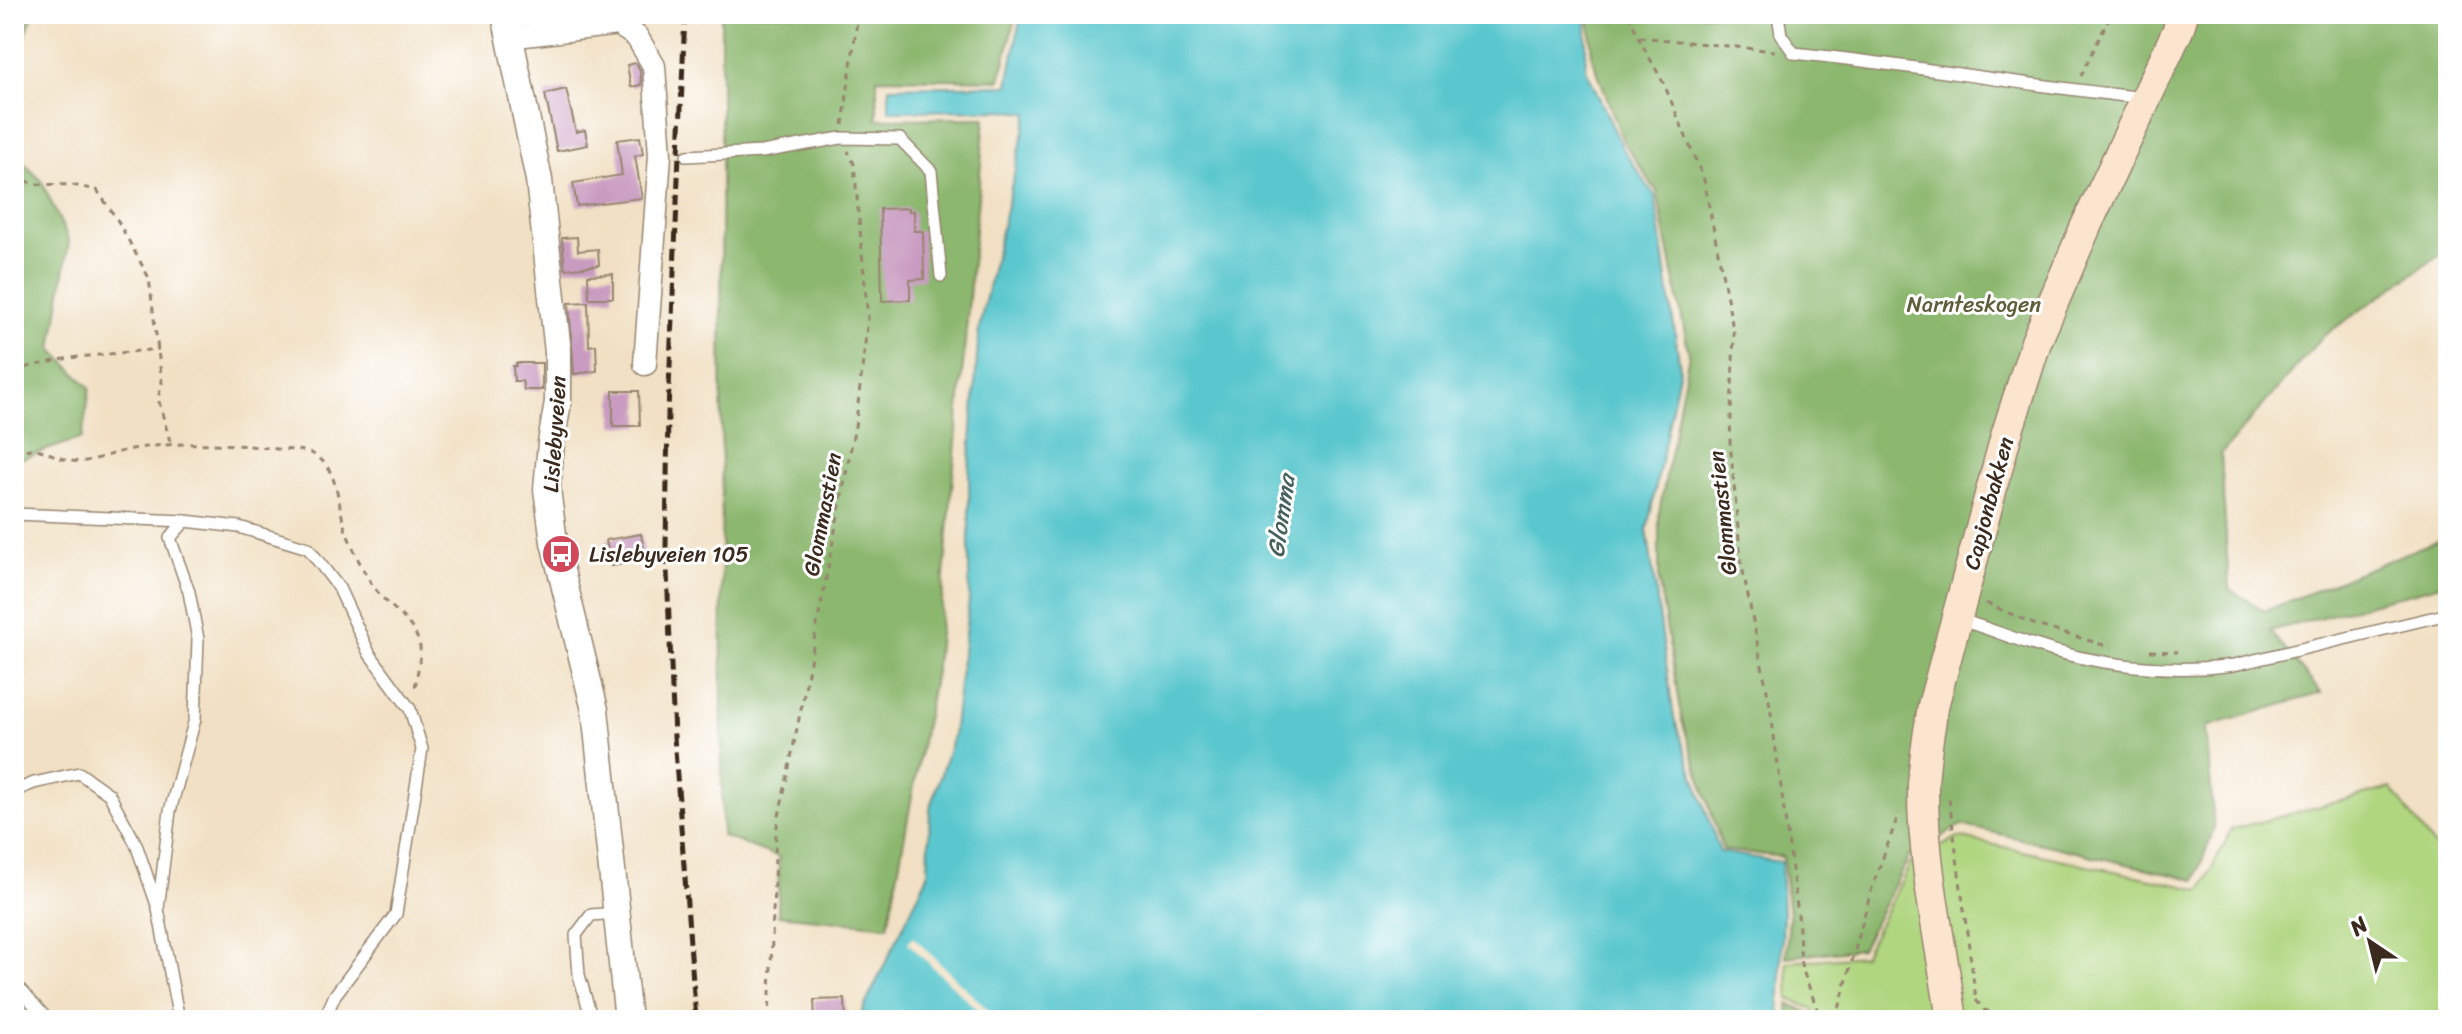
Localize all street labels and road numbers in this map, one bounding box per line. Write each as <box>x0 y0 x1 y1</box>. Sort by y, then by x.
street label: Lislebyveien <box>531 374 578 494</box>
street label: Capjonbakken <box>1952 432 2025 574</box>
street label: Glommastien <box>791 449 854 579</box>
street label: Glommastien <box>1697 449 1748 577</box>

